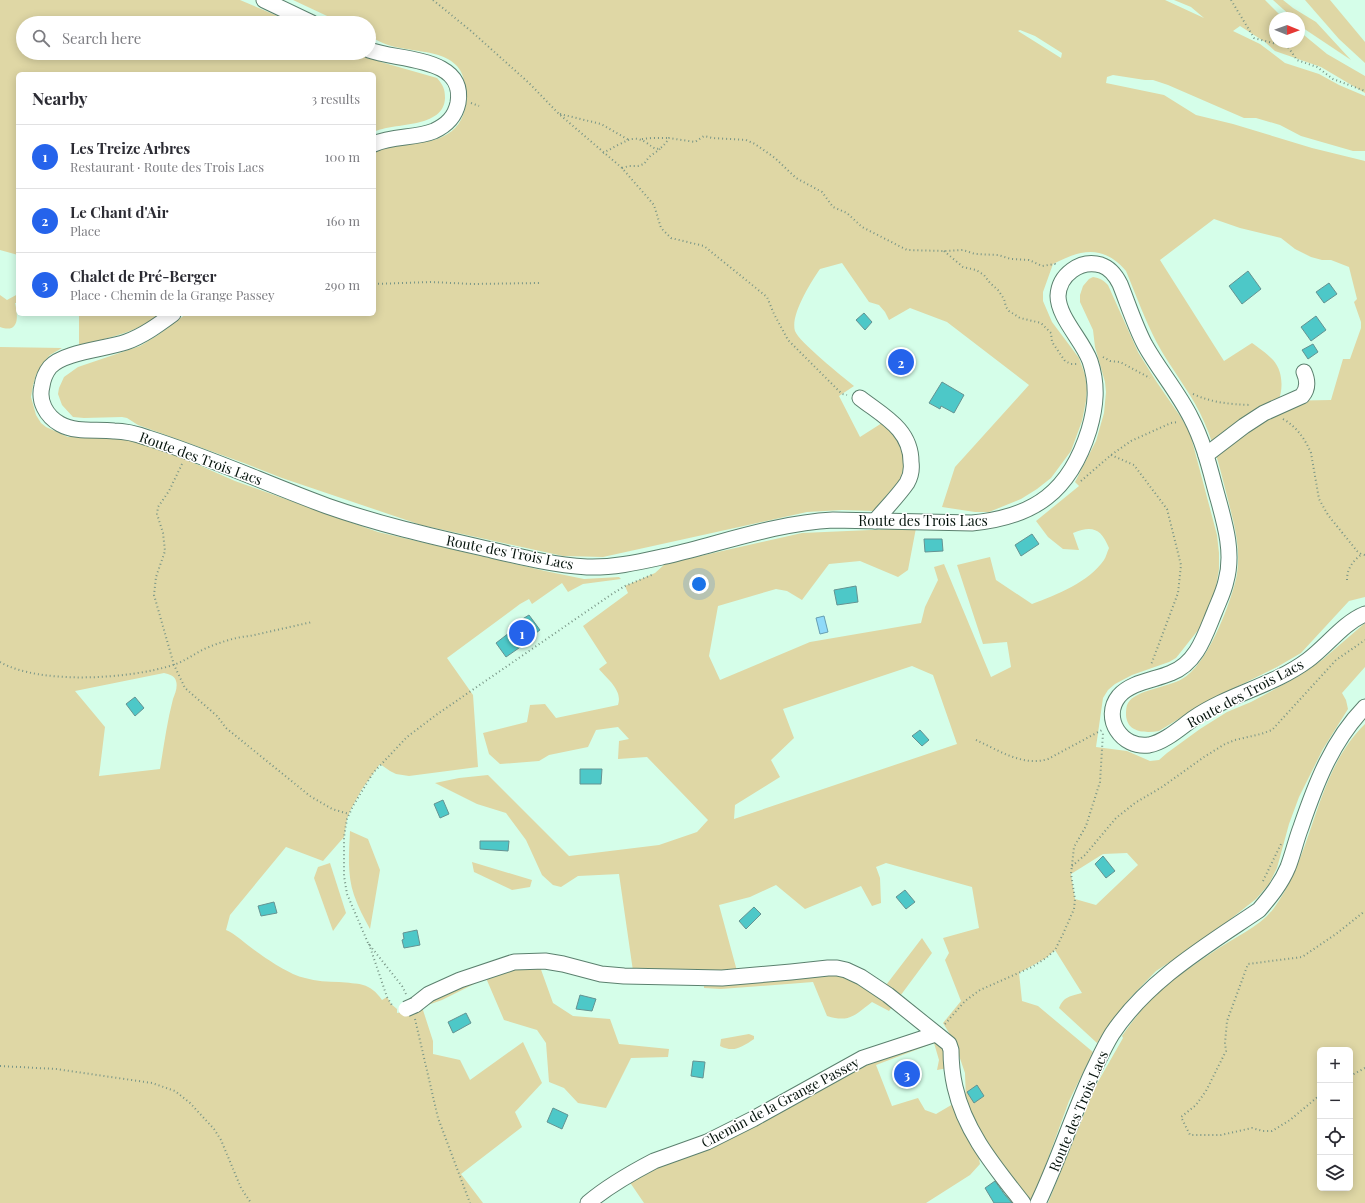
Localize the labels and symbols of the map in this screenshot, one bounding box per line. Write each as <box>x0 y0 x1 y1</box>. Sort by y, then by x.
north arrow <box>1269 12 1305 48</box>
pin: 2 <box>888 347 914 377</box>
street label: Route des Trois Lacs <box>137 427 265 489</box>
street label: Route des Trois Lacs <box>858 511 988 530</box>
street label: Route des Trois Lacs <box>445 530 575 574</box>
your location <box>689 574 709 594</box>
pin: 1 <box>509 618 535 648</box>
street label: Route des Trois Lacs <box>1183 654 1307 732</box>
street label: Route des Trois Lacs <box>1044 1048 1112 1174</box>
street label: Chemin de la Grange Passey <box>698 1052 862 1152</box>
pin: 3 <box>894 1059 920 1089</box>

